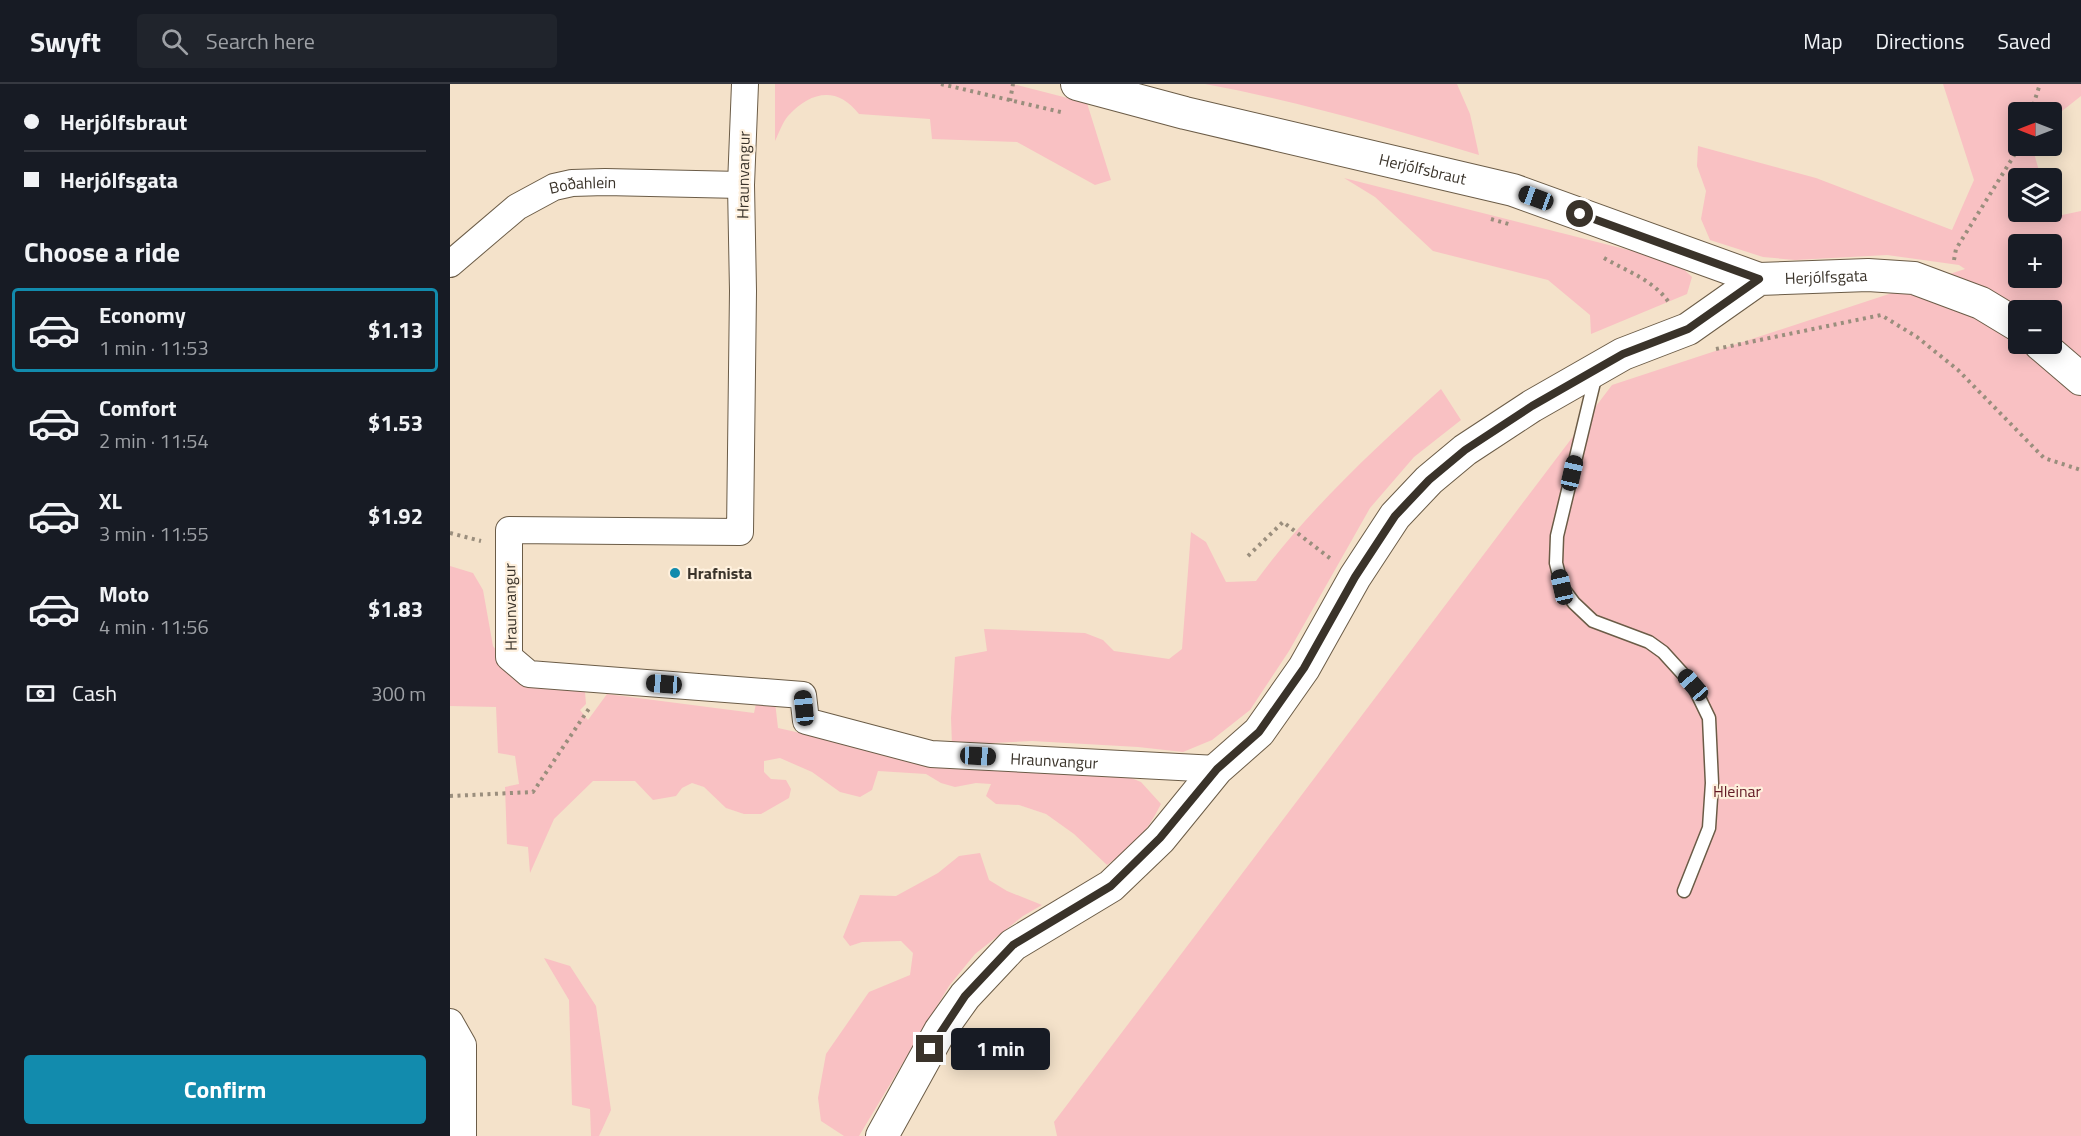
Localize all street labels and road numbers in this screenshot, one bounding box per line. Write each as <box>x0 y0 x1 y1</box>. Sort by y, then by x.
street label: Hraunvangur <box>730 130 756 219</box>
street label: Herjólfsbraut <box>1377 147 1469 191</box>
street label: Boðahlein <box>547 170 617 200</box>
street label: Herjólfsgata <box>1784 263 1868 290</box>
street label: Hraunvangur <box>497 562 523 651</box>
street label: Hraunvangur <box>1010 746 1099 775</box>

